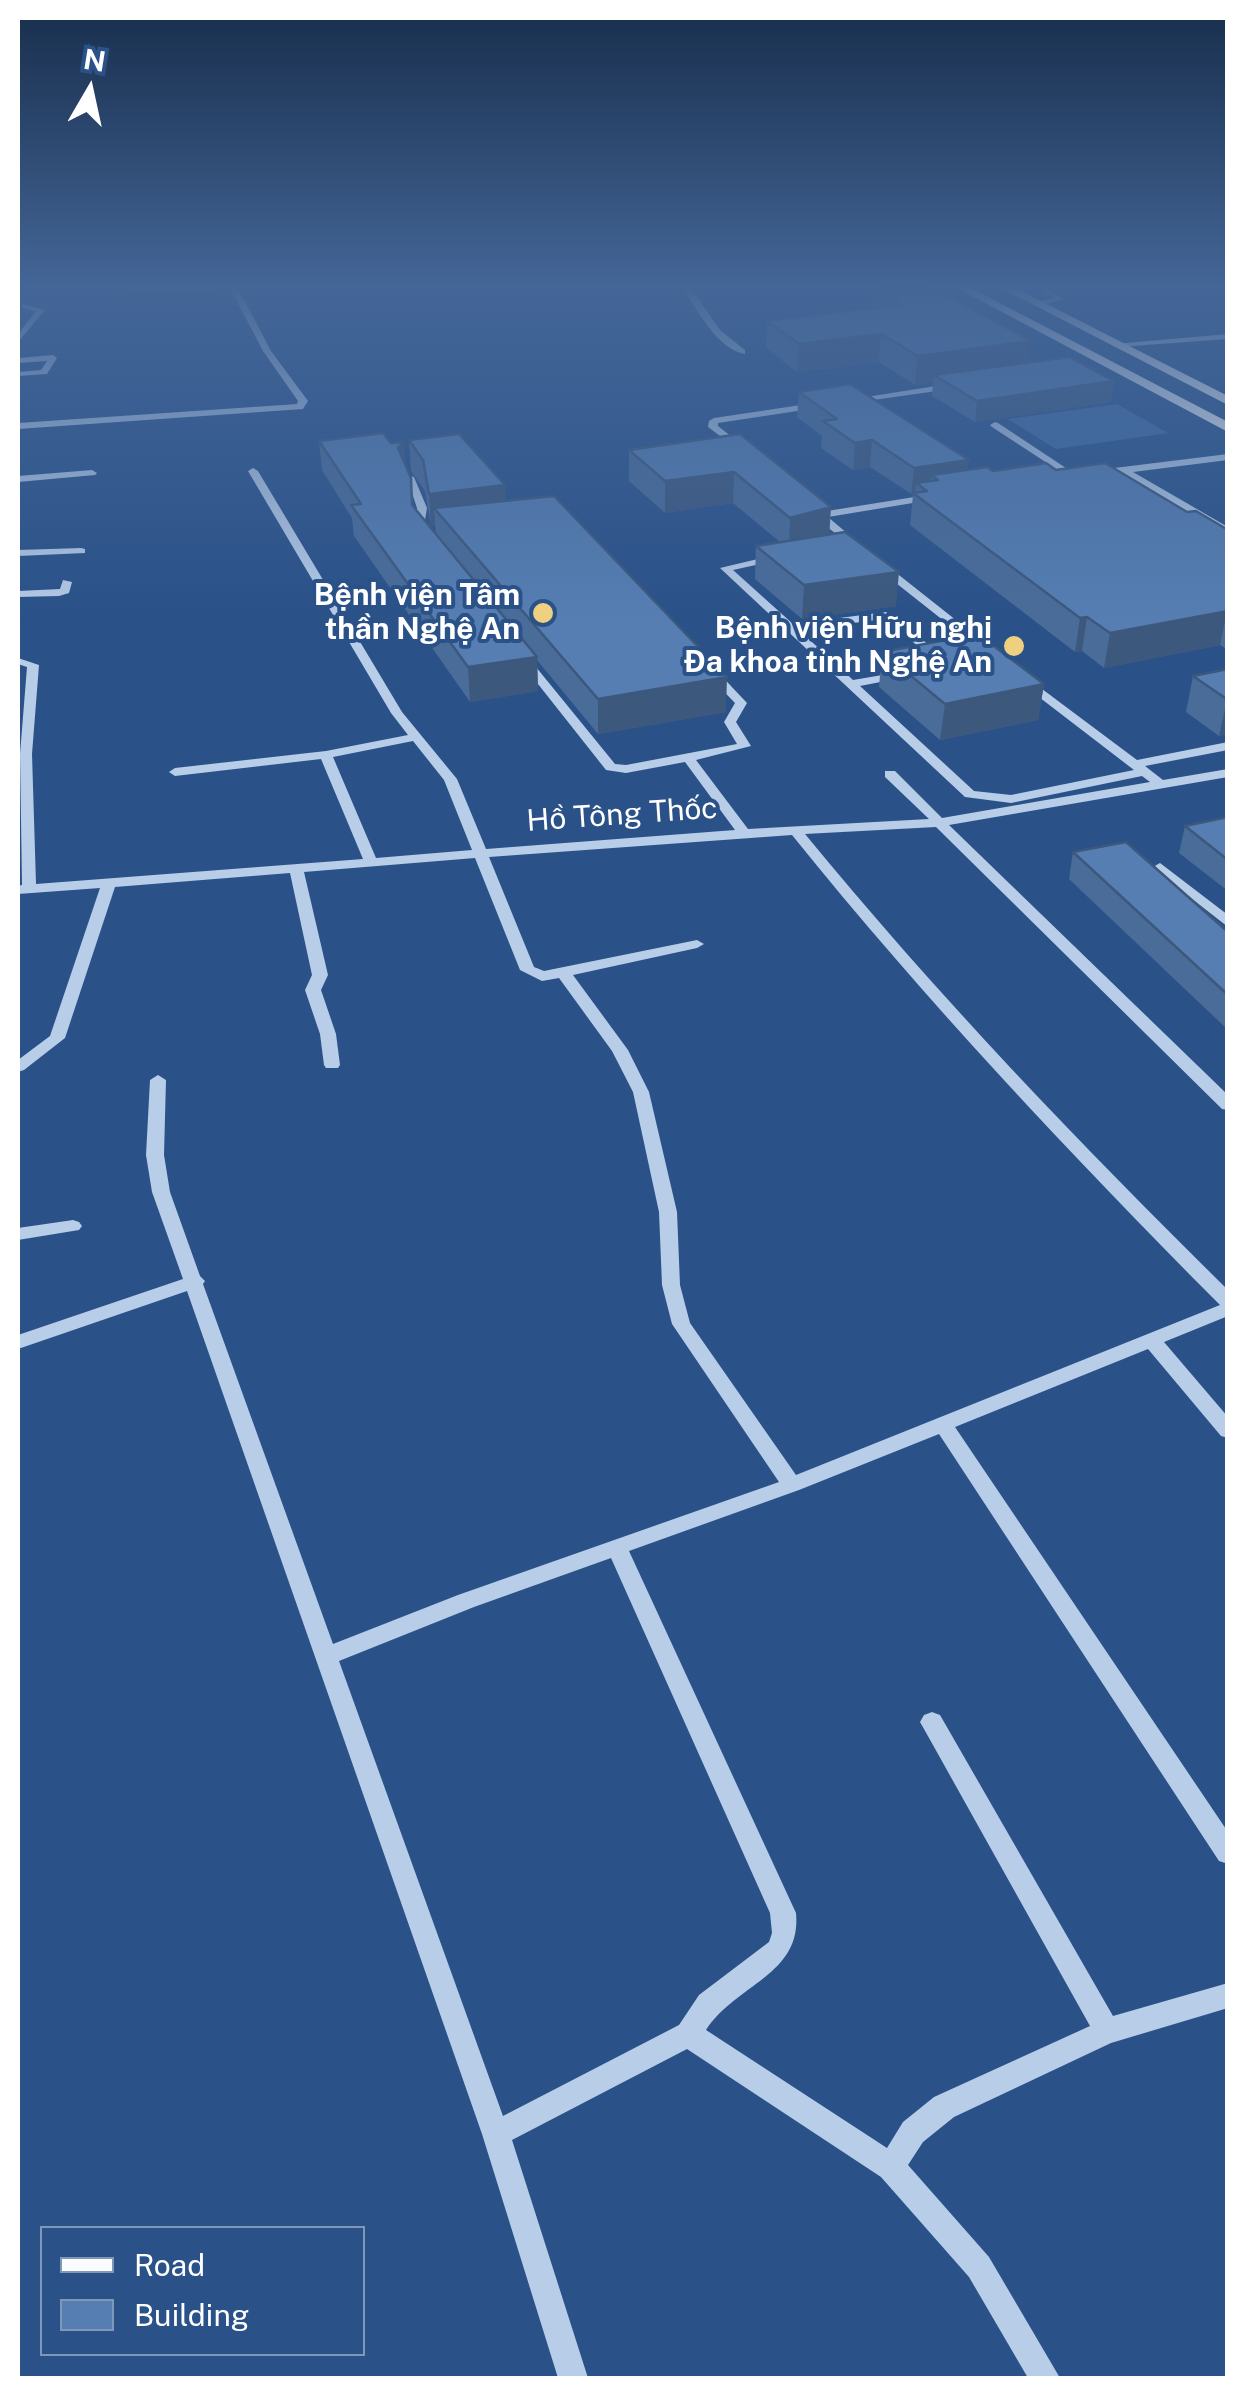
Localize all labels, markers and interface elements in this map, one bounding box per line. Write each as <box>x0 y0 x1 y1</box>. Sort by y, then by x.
north arrow <box>40 40 140 140</box>
text: N <box>81 42 108 78</box>
place label: Bệnh viện Tâm thần Nghệ An <box>314 578 520 648</box>
marker: Bệnh viện Tâm thần Nghệ An <box>530 600 556 626</box>
place label: Bệnh viện Hữu nghị Đa khoa tỉnh Nghệ An <box>683 611 992 682</box>
marker: Bệnh viện Hữu nghị Đa khoa tỉnh Nghệ An <box>1001 633 1027 659</box>
street label: Hồ Tông Thốc <box>525 790 719 840</box>
legend <box>40 2226 365 2356</box>
text: Road <box>134 2247 205 2283</box>
text: Building <box>134 2297 249 2333</box>

